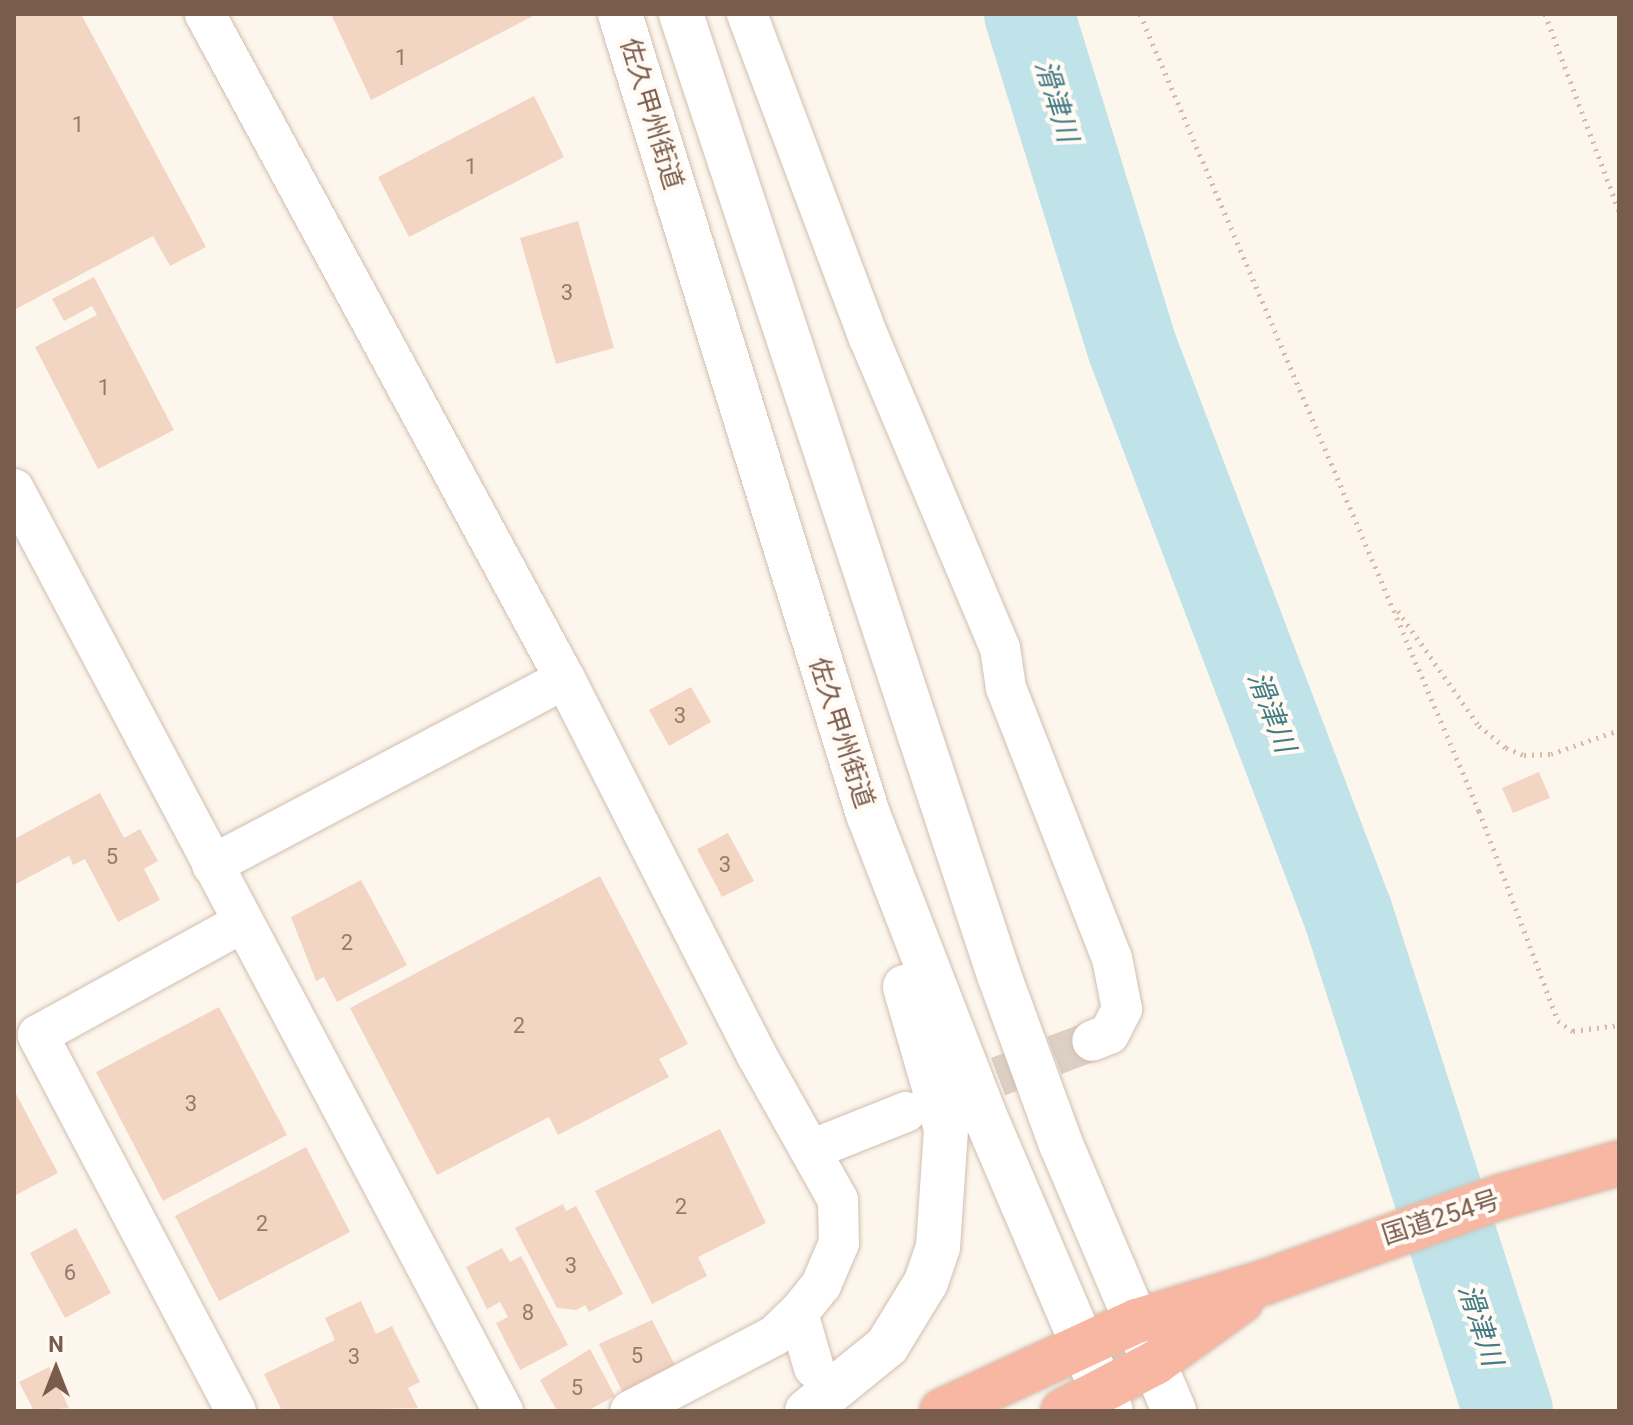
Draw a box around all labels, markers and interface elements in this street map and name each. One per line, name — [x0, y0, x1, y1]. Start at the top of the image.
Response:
street label: 佐久甲州街道 — [613, 35, 689, 193]
house number: 1 — [395, 45, 407, 71]
water label: 滑津川 — [1028, 56, 1084, 146]
house number: 1 — [72, 112, 84, 138]
house number: 1 — [465, 154, 477, 180]
house number: 3 — [561, 280, 573, 306]
house number: 1 — [98, 375, 110, 401]
street label: 佐久甲州街道 — [802, 654, 880, 812]
water label: 滑津川 — [1240, 667, 1302, 757]
house number: 3 — [674, 703, 686, 729]
house number: 5 — [106, 844, 118, 870]
house number: 3 — [719, 852, 731, 878]
house number: 2 — [341, 930, 353, 956]
house number: 2 — [513, 1013, 525, 1039]
house number: 3 — [185, 1091, 197, 1117]
street label: 国道254号 — [1378, 1184, 1504, 1252]
house number: 2 — [675, 1194, 687, 1220]
house number: 2 — [256, 1211, 268, 1237]
house number: 3 — [565, 1253, 577, 1279]
house number: 6 — [64, 1260, 76, 1286]
water label: 滑津川 — [1451, 1280, 1509, 1370]
house number: 8 — [522, 1300, 534, 1326]
north arrow — [16, 1329, 96, 1409]
text: N — [48, 1332, 64, 1357]
house number: 5 — [631, 1343, 643, 1369]
house number: 3 — [348, 1344, 360, 1370]
house number: 5 — [571, 1375, 583, 1401]

